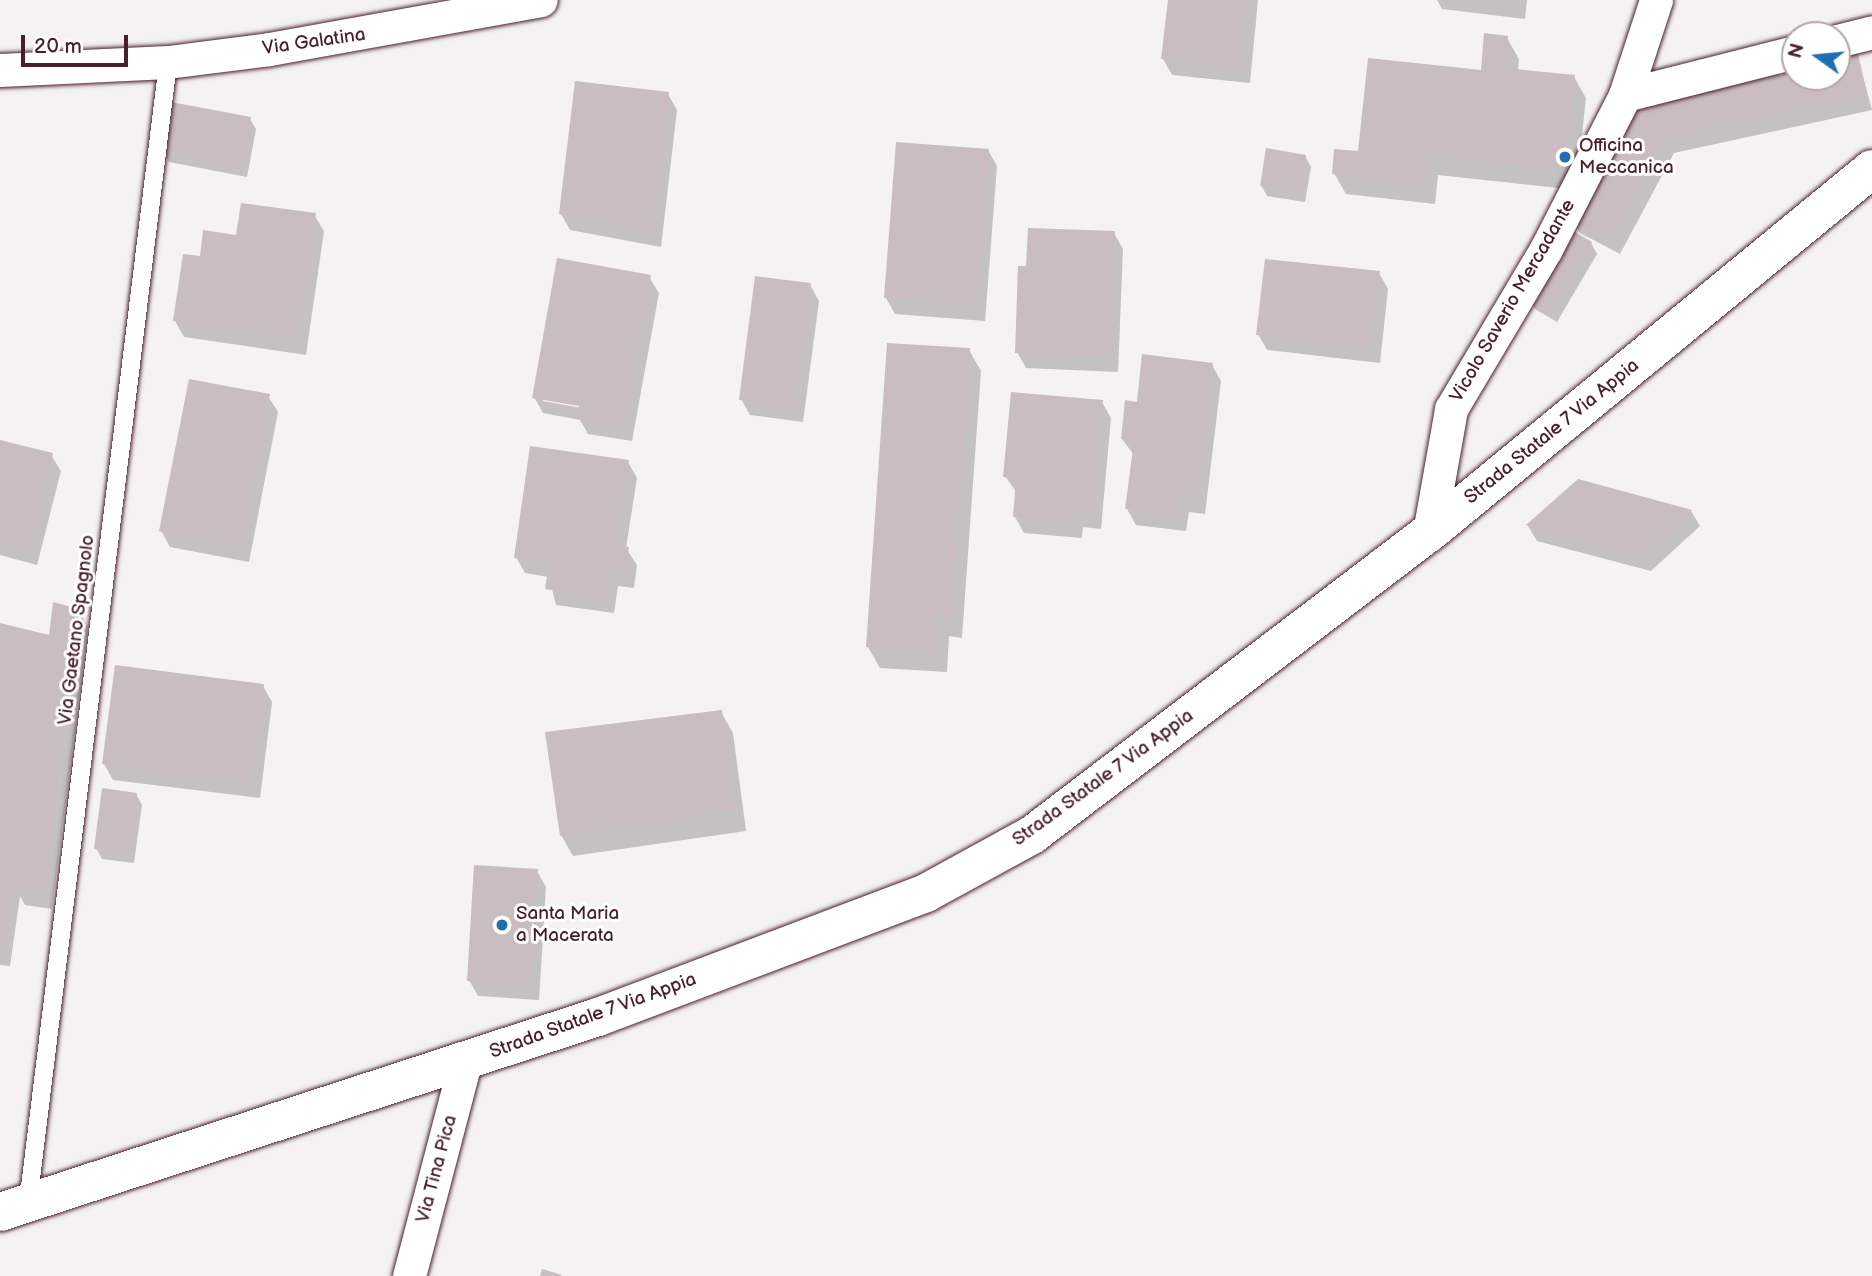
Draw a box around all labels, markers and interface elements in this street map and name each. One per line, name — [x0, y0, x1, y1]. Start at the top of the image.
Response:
scale bar — [24, 21, 131, 65]
north arrow — [1781, 21, 1851, 91]
street label: Via Galatina — [261, 23, 367, 61]
text: 20 m — [34, 34, 82, 59]
text: N — [1784, 41, 1810, 61]
place label: Officina Meccanica — [1579, 135, 1674, 179]
marker: Officina Meccanica — [1557, 149, 1573, 165]
street label: Vicolo Saverio Mercadante — [1445, 195, 1581, 407]
street label: Strada Statale 7 Via Appia — [1459, 354, 1645, 510]
street label: Via Gaetano Spagnolo — [54, 534, 100, 726]
street label: Strada Statale 7 Via Appia — [1007, 704, 1199, 852]
place label: Santa Maria a Macerata — [516, 903, 619, 947]
marker: Santa Maria a Macerata — [494, 917, 510, 933]
street label: Strada Statale 7 Via Appia — [485, 968, 701, 1064]
street label: Via Tina Pica — [412, 1112, 462, 1226]

